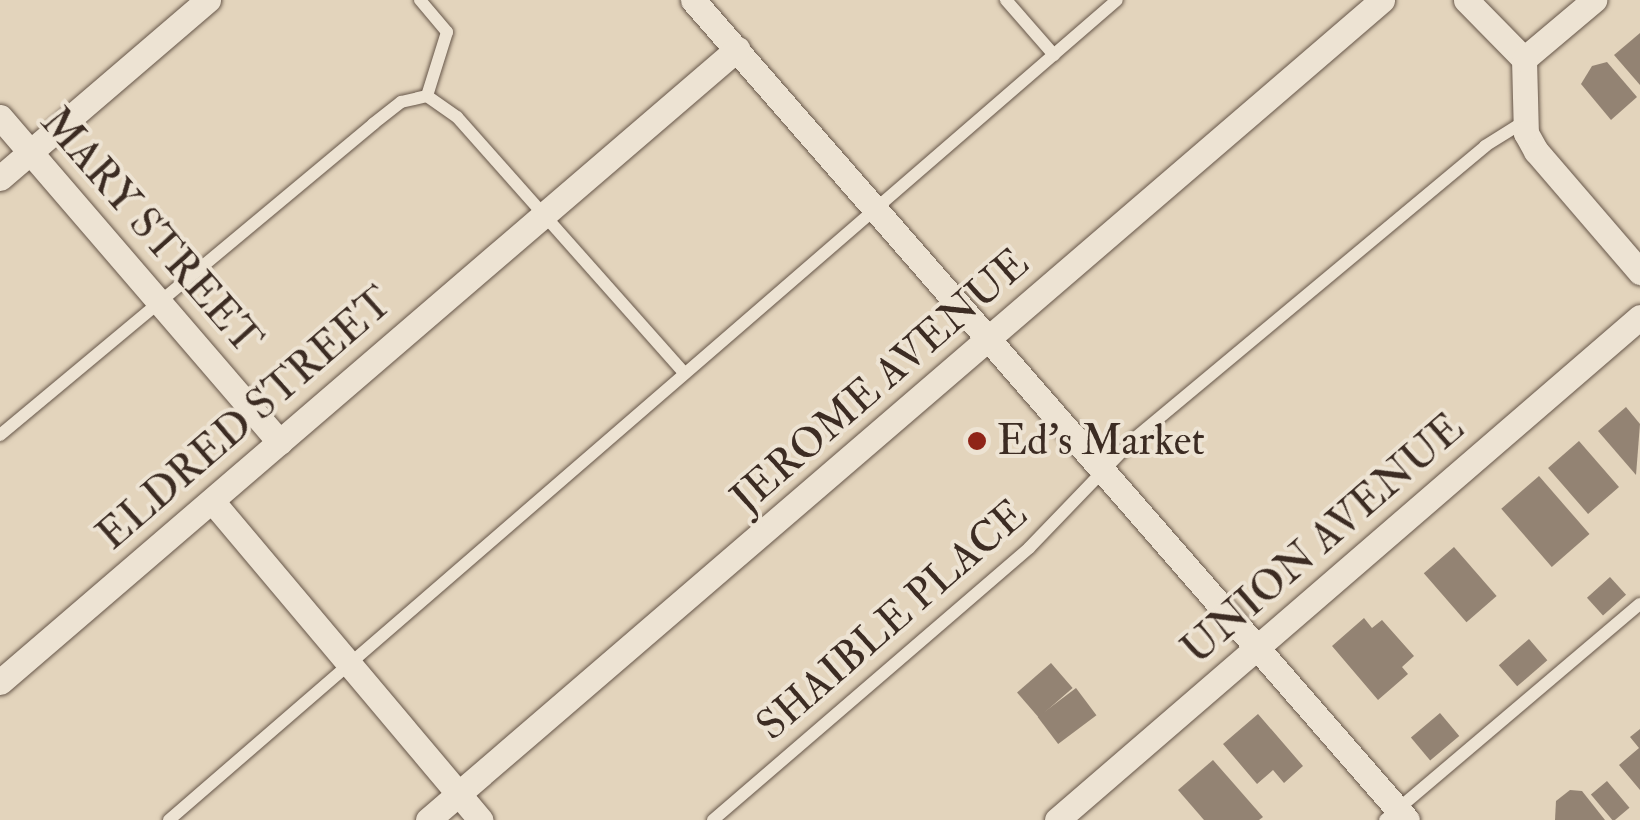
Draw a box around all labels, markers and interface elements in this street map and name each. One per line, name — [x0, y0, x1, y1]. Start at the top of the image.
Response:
street label: MARY STREET — [30, 97, 272, 365]
street label: JEROME AVENUE — [721, 238, 1039, 524]
street label: ELDRED STREET — [87, 277, 403, 561]
street label: UNION AVENUE — [1172, 403, 1474, 675]
place label: Ed's Market — [997, 416, 1205, 466]
marker: Ed's Market — [966, 430, 988, 452]
street label: SHAIBLE PLACE — [747, 489, 1037, 751]

